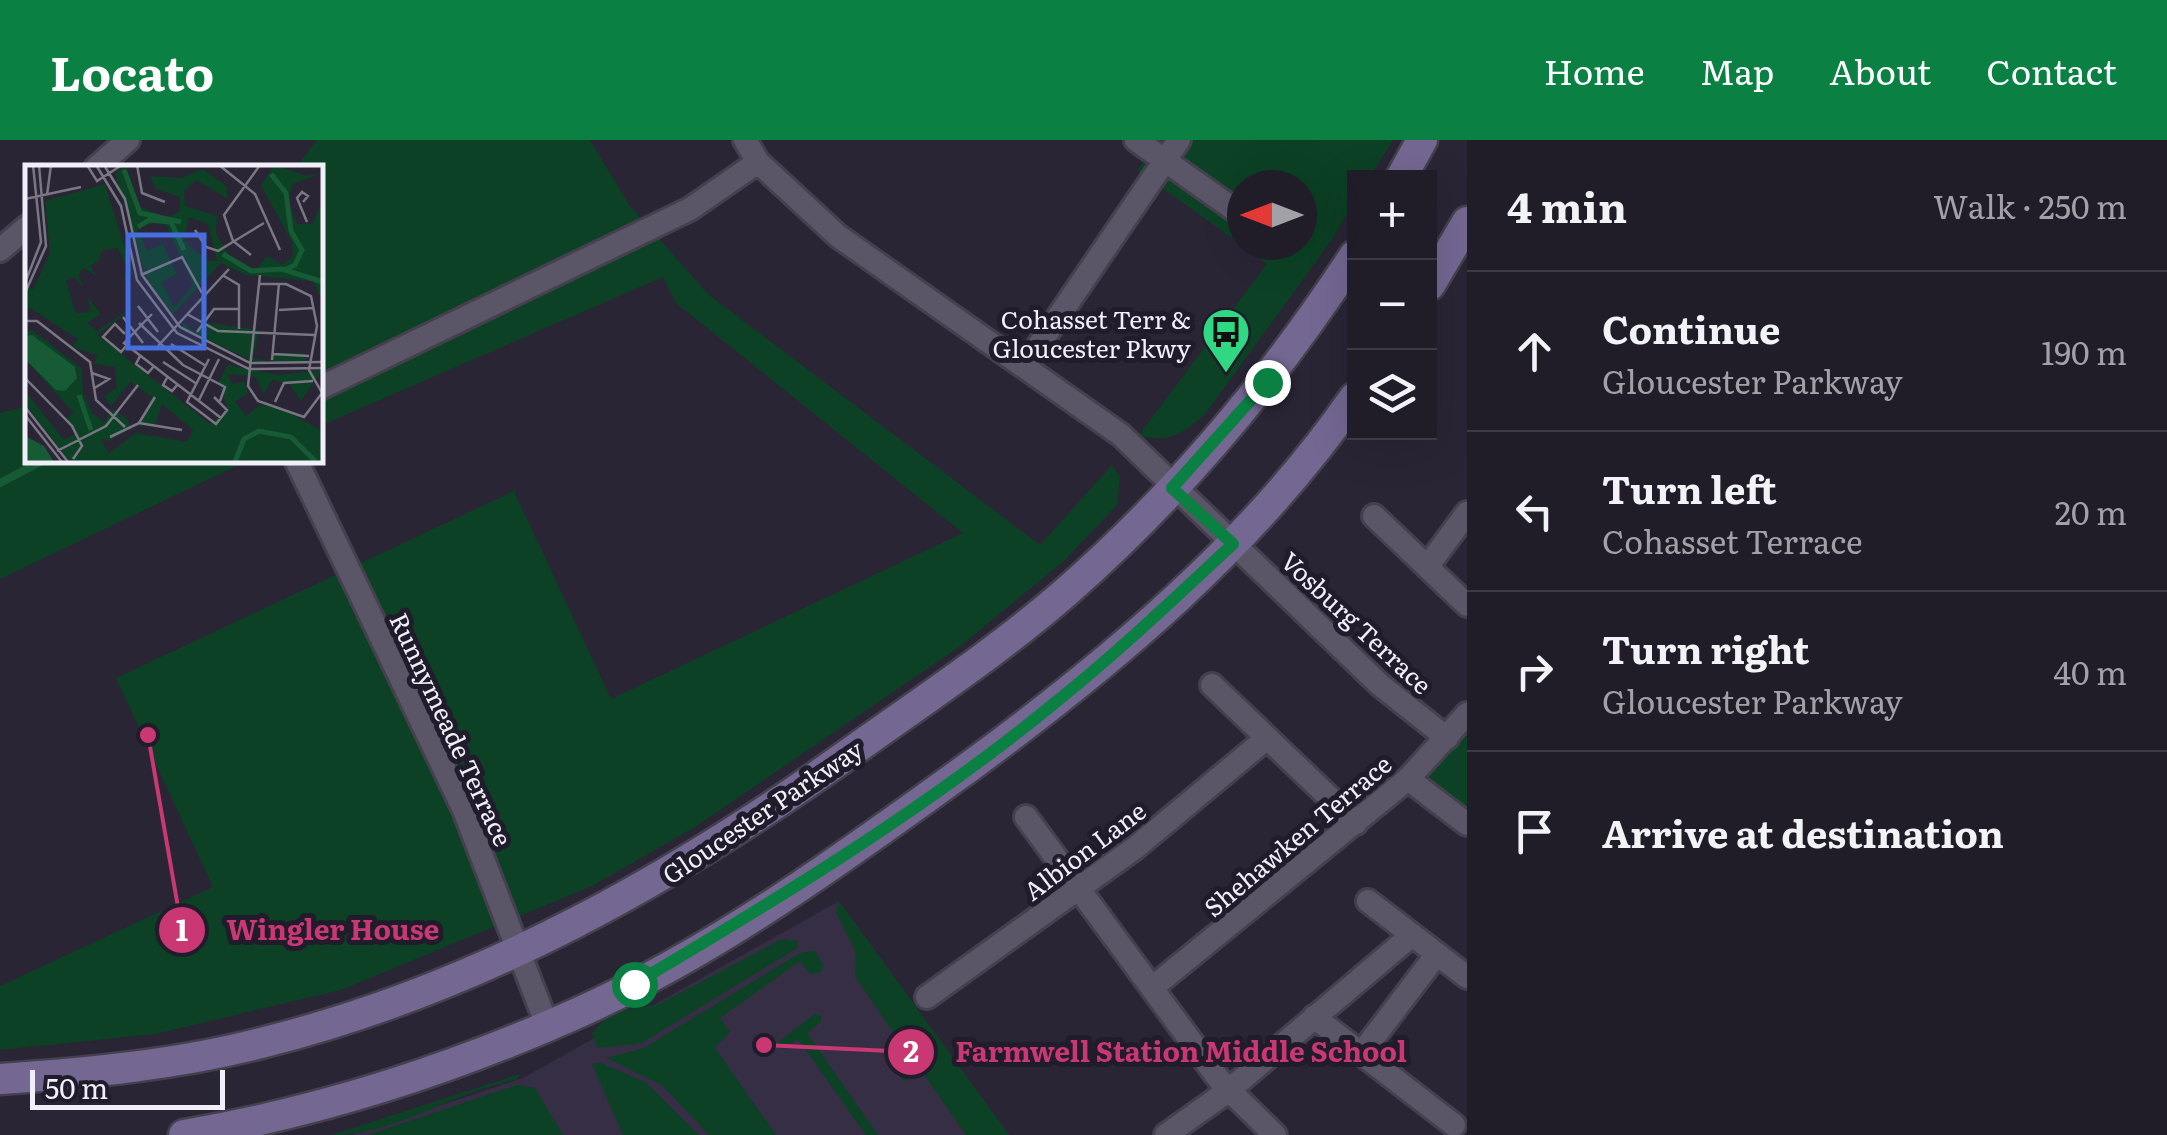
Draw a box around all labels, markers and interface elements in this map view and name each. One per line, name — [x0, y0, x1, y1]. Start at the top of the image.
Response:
text: Locato — [50, 35, 214, 106]
text: Home — [1544, 44, 1645, 96]
text: Map — [1700, 44, 1774, 96]
text: About — [1829, 44, 1931, 96]
text: Contact — [1986, 44, 2117, 96]
inset map — [25, 165, 322, 462]
north arrow — [1227, 170, 1317, 260]
map controls — [1347, 170, 1437, 440]
button: + — [1347, 170, 1437, 260]
text: 4 min — [1507, 174, 1627, 236]
text: Walk · 250 m — [1933, 181, 2127, 229]
button: − — [1347, 260, 1437, 350]
text: Continue — [1602, 299, 1780, 356]
place label: Cohasset Terr & Gloucester Pkwy — [992, 300, 1192, 366]
bus stop icon: Cohasset Terr & Gloucester Pkwy — [1200, 306, 1252, 374]
icon: ahead — [1507, 324, 1562, 379]
text: 190 m — [2041, 327, 2127, 375]
button: layers — [1347, 350, 1437, 440]
text: Gloucester Parkway — [1602, 356, 1903, 404]
route end — [1245, 360, 1291, 406]
text: Turn left — [1602, 459, 1777, 516]
icon: left — [1507, 484, 1562, 539]
text: 20 m — [2055, 487, 2127, 535]
text: Cohasset Terrace — [1602, 516, 1863, 564]
street label: Vosburg Terrace — [1273, 542, 1441, 702]
street label: Runnymeade Terrace — [382, 606, 522, 852]
text: Turn right — [1602, 619, 1809, 676]
icon: right — [1507, 644, 1562, 699]
text: 40 m — [2053, 647, 2127, 695]
text: Gloucester Parkway — [1602, 676, 1903, 724]
street label: Gloucester Parkway — [654, 730, 870, 892]
street label: Shehawken Terrace — [1195, 745, 1399, 925]
street label: Albion Lane — [1015, 792, 1153, 908]
text: Arrive at destination — [1602, 803, 2004, 860]
icon: arrive — [1507, 804, 1562, 859]
callout: Wingler House — [157, 901, 460, 959]
text: 1 — [176, 906, 188, 950]
text: Wingler House — [227, 907, 440, 949]
route start — [612, 962, 658, 1008]
callout: Farmwell Station Middle School — [886, 1023, 1427, 1081]
text: 2 — [903, 1027, 919, 1071]
text: Farmwell Station Middle School — [955, 1029, 1407, 1071]
scale bar — [30, 1065, 225, 1110]
text: 50 m — [45, 1066, 108, 1108]

